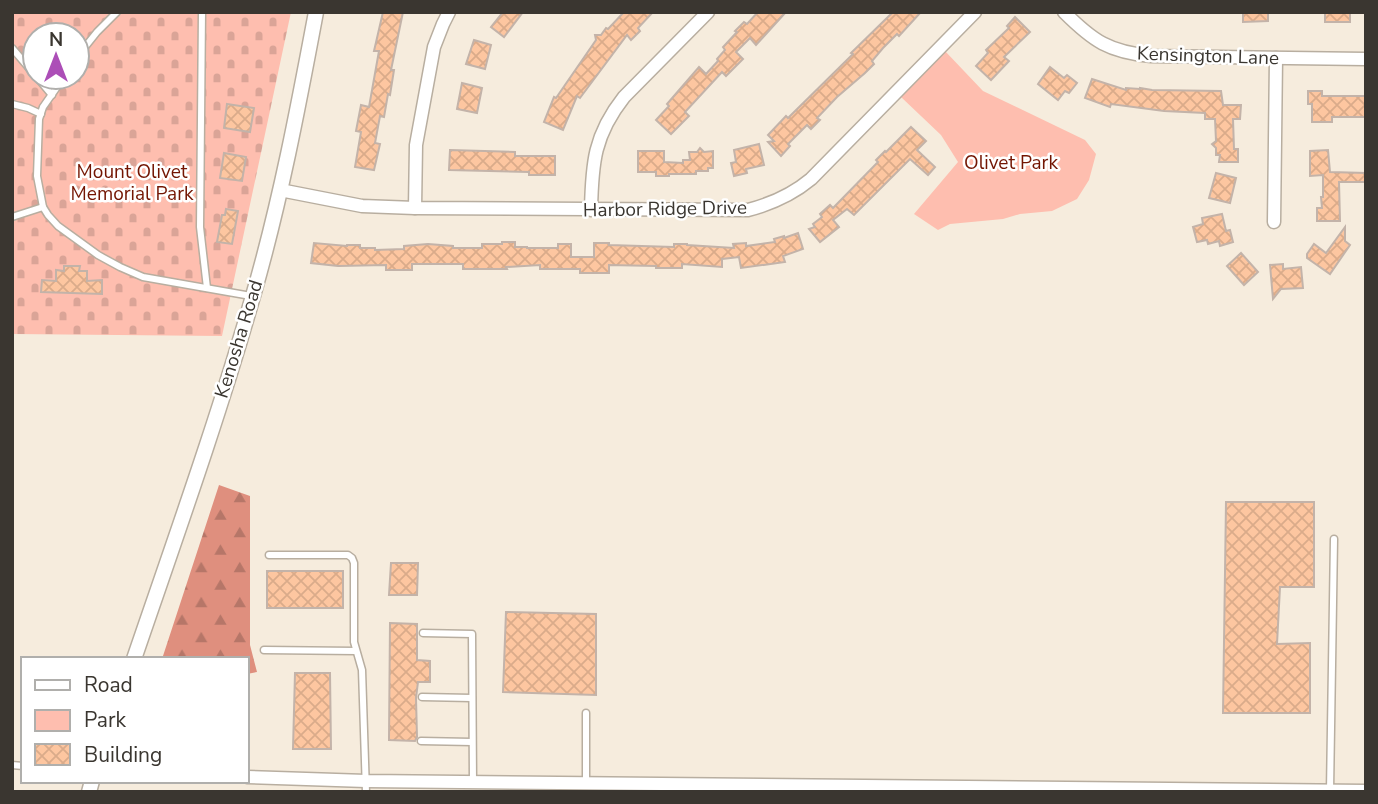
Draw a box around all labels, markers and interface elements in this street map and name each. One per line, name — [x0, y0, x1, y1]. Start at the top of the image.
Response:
north arrow — [21, 21, 91, 91]
text: N — [49, 27, 63, 53]
street label: Kensington Lane — [1137, 41, 1279, 71]
park label: Olivet Park — [964, 150, 1058, 176]
park label: Mount Olivet Memorial Park — [71, 159, 194, 207]
street label: Harbor Ridge Drive — [583, 195, 747, 223]
street label: Kenosha Road — [209, 277, 269, 401]
legend — [21, 657, 248, 783]
text: Road — [84, 671, 133, 699]
text: Park — [84, 706, 126, 734]
text: Building — [84, 741, 162, 769]

